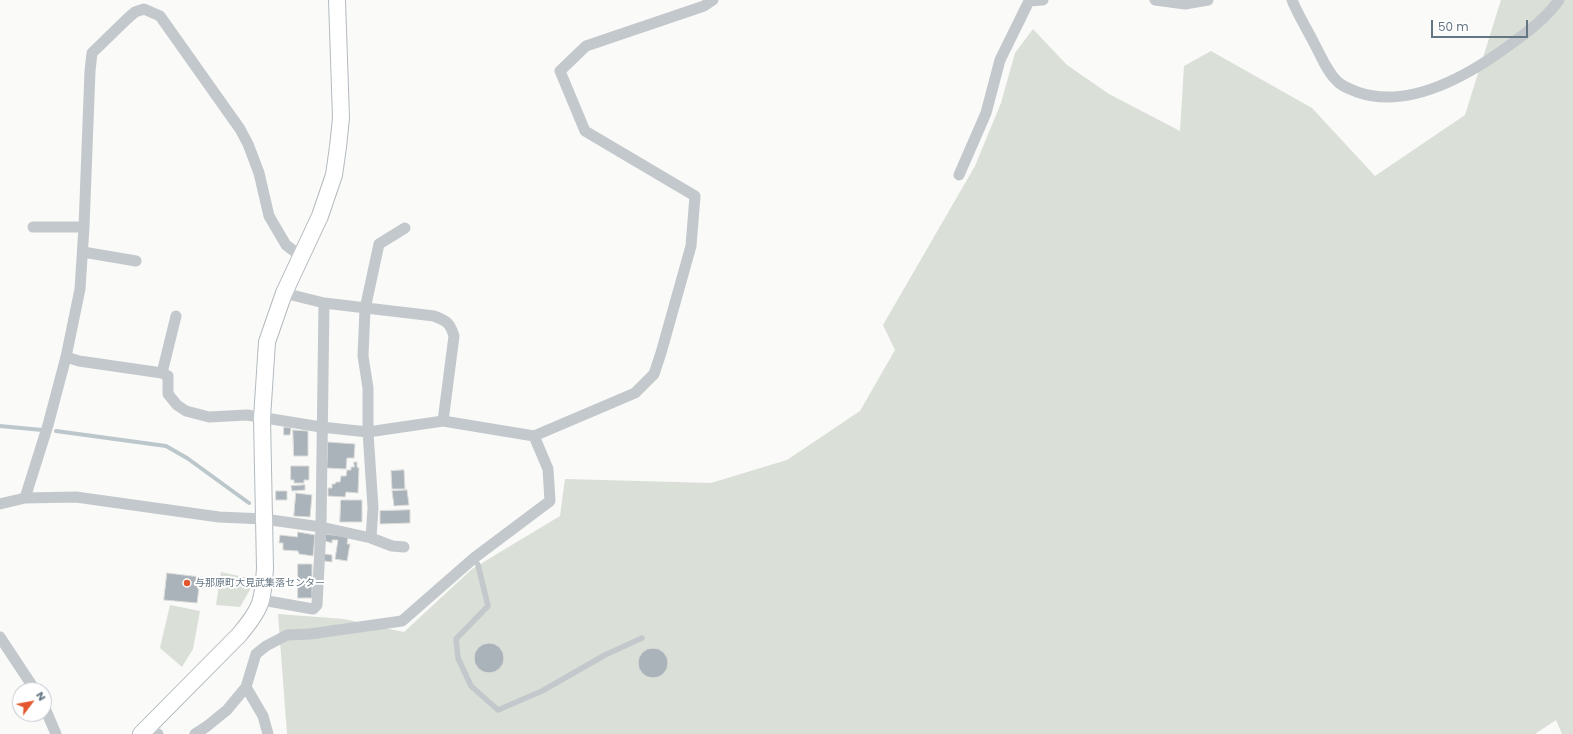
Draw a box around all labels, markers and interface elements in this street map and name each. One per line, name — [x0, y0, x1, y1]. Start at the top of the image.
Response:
scale bar — [1433, 12, 1530, 38]
text: 50 m — [1438, 18, 1469, 35]
place label: 与那原町大見武集落センター — [195, 577, 325, 589]
marker: 与那原町大見武集落センター — [182, 578, 192, 588]
north arrow — [12, 682, 52, 722]
text: N — [32, 688, 50, 704]

